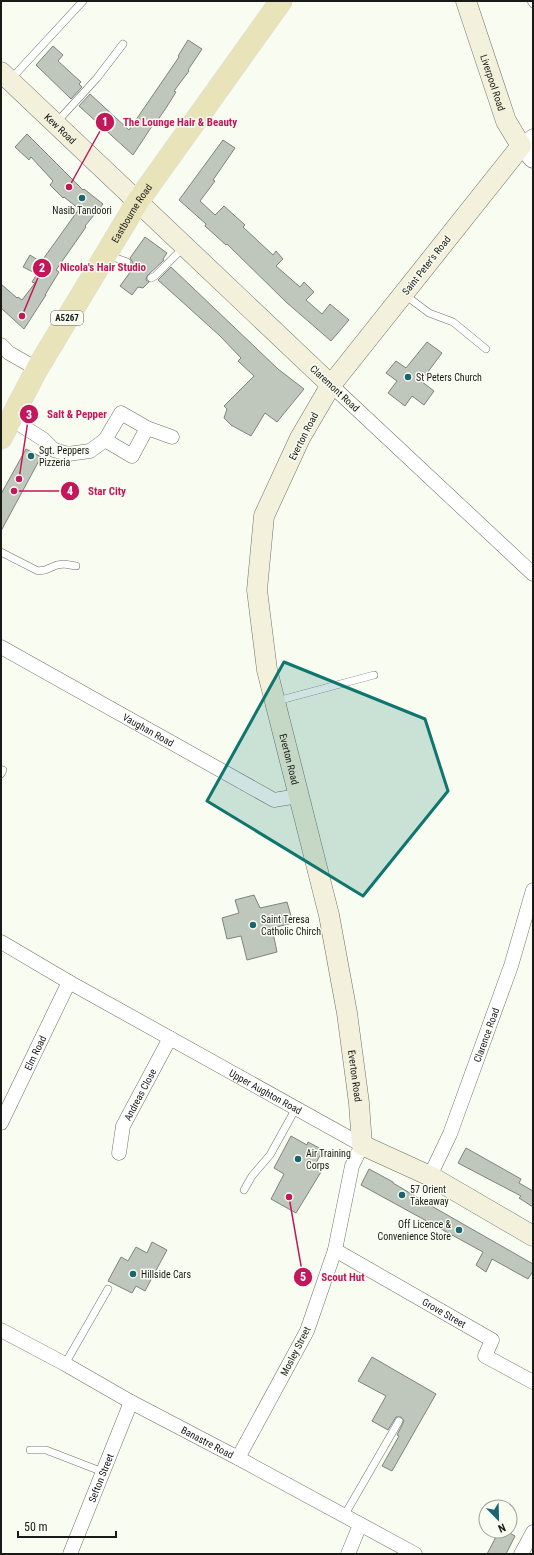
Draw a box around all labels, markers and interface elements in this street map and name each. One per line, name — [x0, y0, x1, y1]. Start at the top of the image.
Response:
street label: Liverpool Road — [478, 53, 507, 112]
street label: Kew Road — [42, 111, 78, 146]
callout: The Lounge Hair & Beauty — [95, 111, 245, 134]
text: 1 — [102, 115, 108, 129]
text: The Lounge Hair & Beauty — [123, 116, 237, 129]
street label: Eastbourne Road — [109, 182, 154, 245]
marker: Nasib Tandoori — [77, 193, 87, 203]
place label: Nasib Tandoori — [52, 205, 112, 216]
street label: Saint Peter's Road — [400, 234, 453, 297]
callout: Nicola's Hair Studio — [32, 256, 154, 279]
text: 2 — [39, 261, 45, 275]
text: Nicola's Hair Studio — [60, 261, 147, 274]
road number: A5267 — [51, 311, 83, 325]
street label: Claremont Road — [308, 363, 362, 414]
marker: St Peters Church — [403, 372, 413, 382]
place label: St Peters Church — [416, 372, 482, 383]
callout: Salt & Pepper — [19, 403, 115, 426]
text: 3 — [26, 408, 32, 422]
text: Salt & Pepper — [47, 408, 107, 421]
street label: Everton Road — [287, 410, 320, 462]
place label: Sgt. Peppers Pizzeria — [39, 445, 90, 468]
marker: Sgt. Peppers Pizzeria — [26, 451, 36, 461]
callout: Star City — [60, 480, 134, 503]
text: 4 — [67, 484, 73, 498]
text: Star City — [88, 485, 126, 498]
street label: Vaughan Road — [121, 711, 176, 749]
street label: Everton Road — [277, 732, 301, 786]
place label: Saint Teresa Catholic Chirch — [261, 914, 321, 937]
marker: Saint Teresa Catholic Chirch — [248, 920, 258, 930]
street label: Clarence Road — [472, 1006, 501, 1064]
street label: Elm Road — [22, 1034, 48, 1072]
street label: Everton Road — [346, 1049, 364, 1103]
street label: Andreas Close — [122, 1067, 159, 1123]
street label: Upper Aughton Road — [227, 1067, 304, 1116]
place label: Air Training Corps — [306, 1148, 351, 1171]
marker: Air Training Corps — [293, 1154, 303, 1164]
place label: 57 Orient Takeaway — [410, 1184, 449, 1207]
marker: 57 Orient Takeaway — [397, 1190, 407, 1200]
place label: Off Licence & Convenience Store — [378, 1219, 452, 1242]
marker: Off Licence & Convenience Store — [454, 1225, 464, 1235]
callout: Scout Hut — [293, 1265, 373, 1288]
marker: Hillside Cars — [128, 1269, 138, 1279]
place label: Hillside Cars — [141, 1269, 191, 1280]
text: 5 — [300, 1270, 306, 1284]
text: Scout Hut — [321, 1271, 365, 1284]
street label: Grove Street — [420, 1296, 468, 1330]
street label: Mosley Street — [278, 1325, 313, 1378]
street label: Banastre Road — [179, 1424, 235, 1461]
street label: Sefton Street — [86, 1452, 116, 1504]
north arrow — [478, 1499, 518, 1539]
scale bar — [18, 1513, 116, 1539]
text: 50 m — [24, 1520, 48, 1534]
text: N — [496, 1520, 507, 1535]

